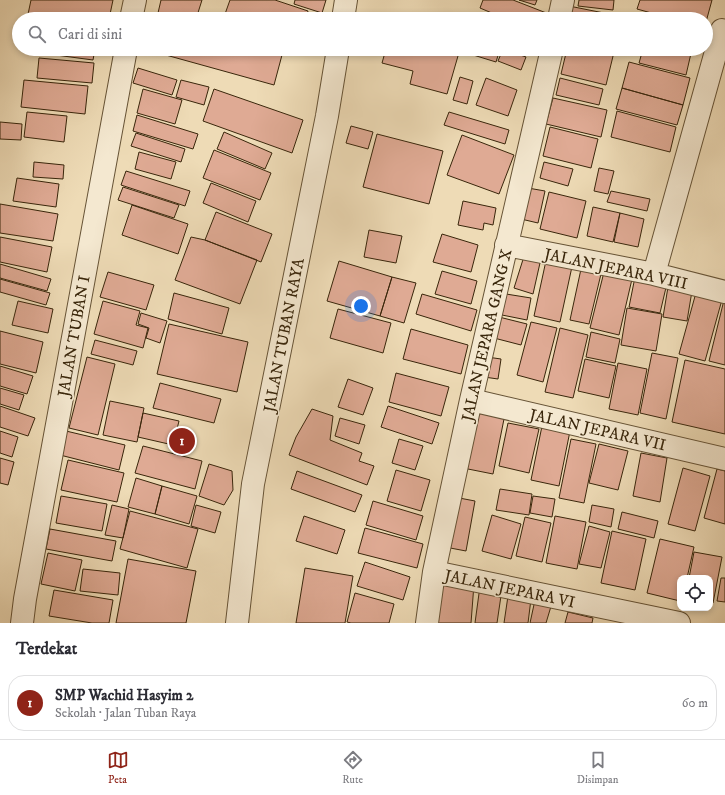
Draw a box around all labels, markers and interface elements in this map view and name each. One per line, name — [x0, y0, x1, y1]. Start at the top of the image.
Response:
search box — [12, 12, 713, 56]
icon: search — [26, 23, 48, 45]
text: Cari di sini — [58, 25, 122, 44]
street label: JALAN JEPARA VIII — [540, 244, 690, 294]
street label: JALAN JEPARA GANG X — [457, 247, 517, 425]
street label: JALAN TUBAN RAYA — [259, 256, 309, 416]
street label: JALAN TUBAN I — [53, 274, 95, 400]
your location — [351, 296, 371, 316]
street label: JALAN JEPARA VII — [526, 404, 668, 455]
pin: 1 — [169, 426, 195, 456]
street label: JALAN JEPARA VI — [441, 565, 577, 613]
map controls — [677, 575, 713, 611]
button: locate — [677, 575, 713, 611]
text: Terdekat — [16, 638, 77, 660]
text: SMP Wachid Hasyim 2 — [55, 686, 193, 705]
text: 1 — [28, 695, 32, 711]
text: 60 m — [682, 695, 708, 711]
text: Sekolah · Jalan Tuban Raya — [55, 705, 196, 721]
tab: Peta — [107, 749, 129, 787]
tab: Rute — [342, 749, 364, 787]
tab: Disimpan — [577, 749, 618, 787]

